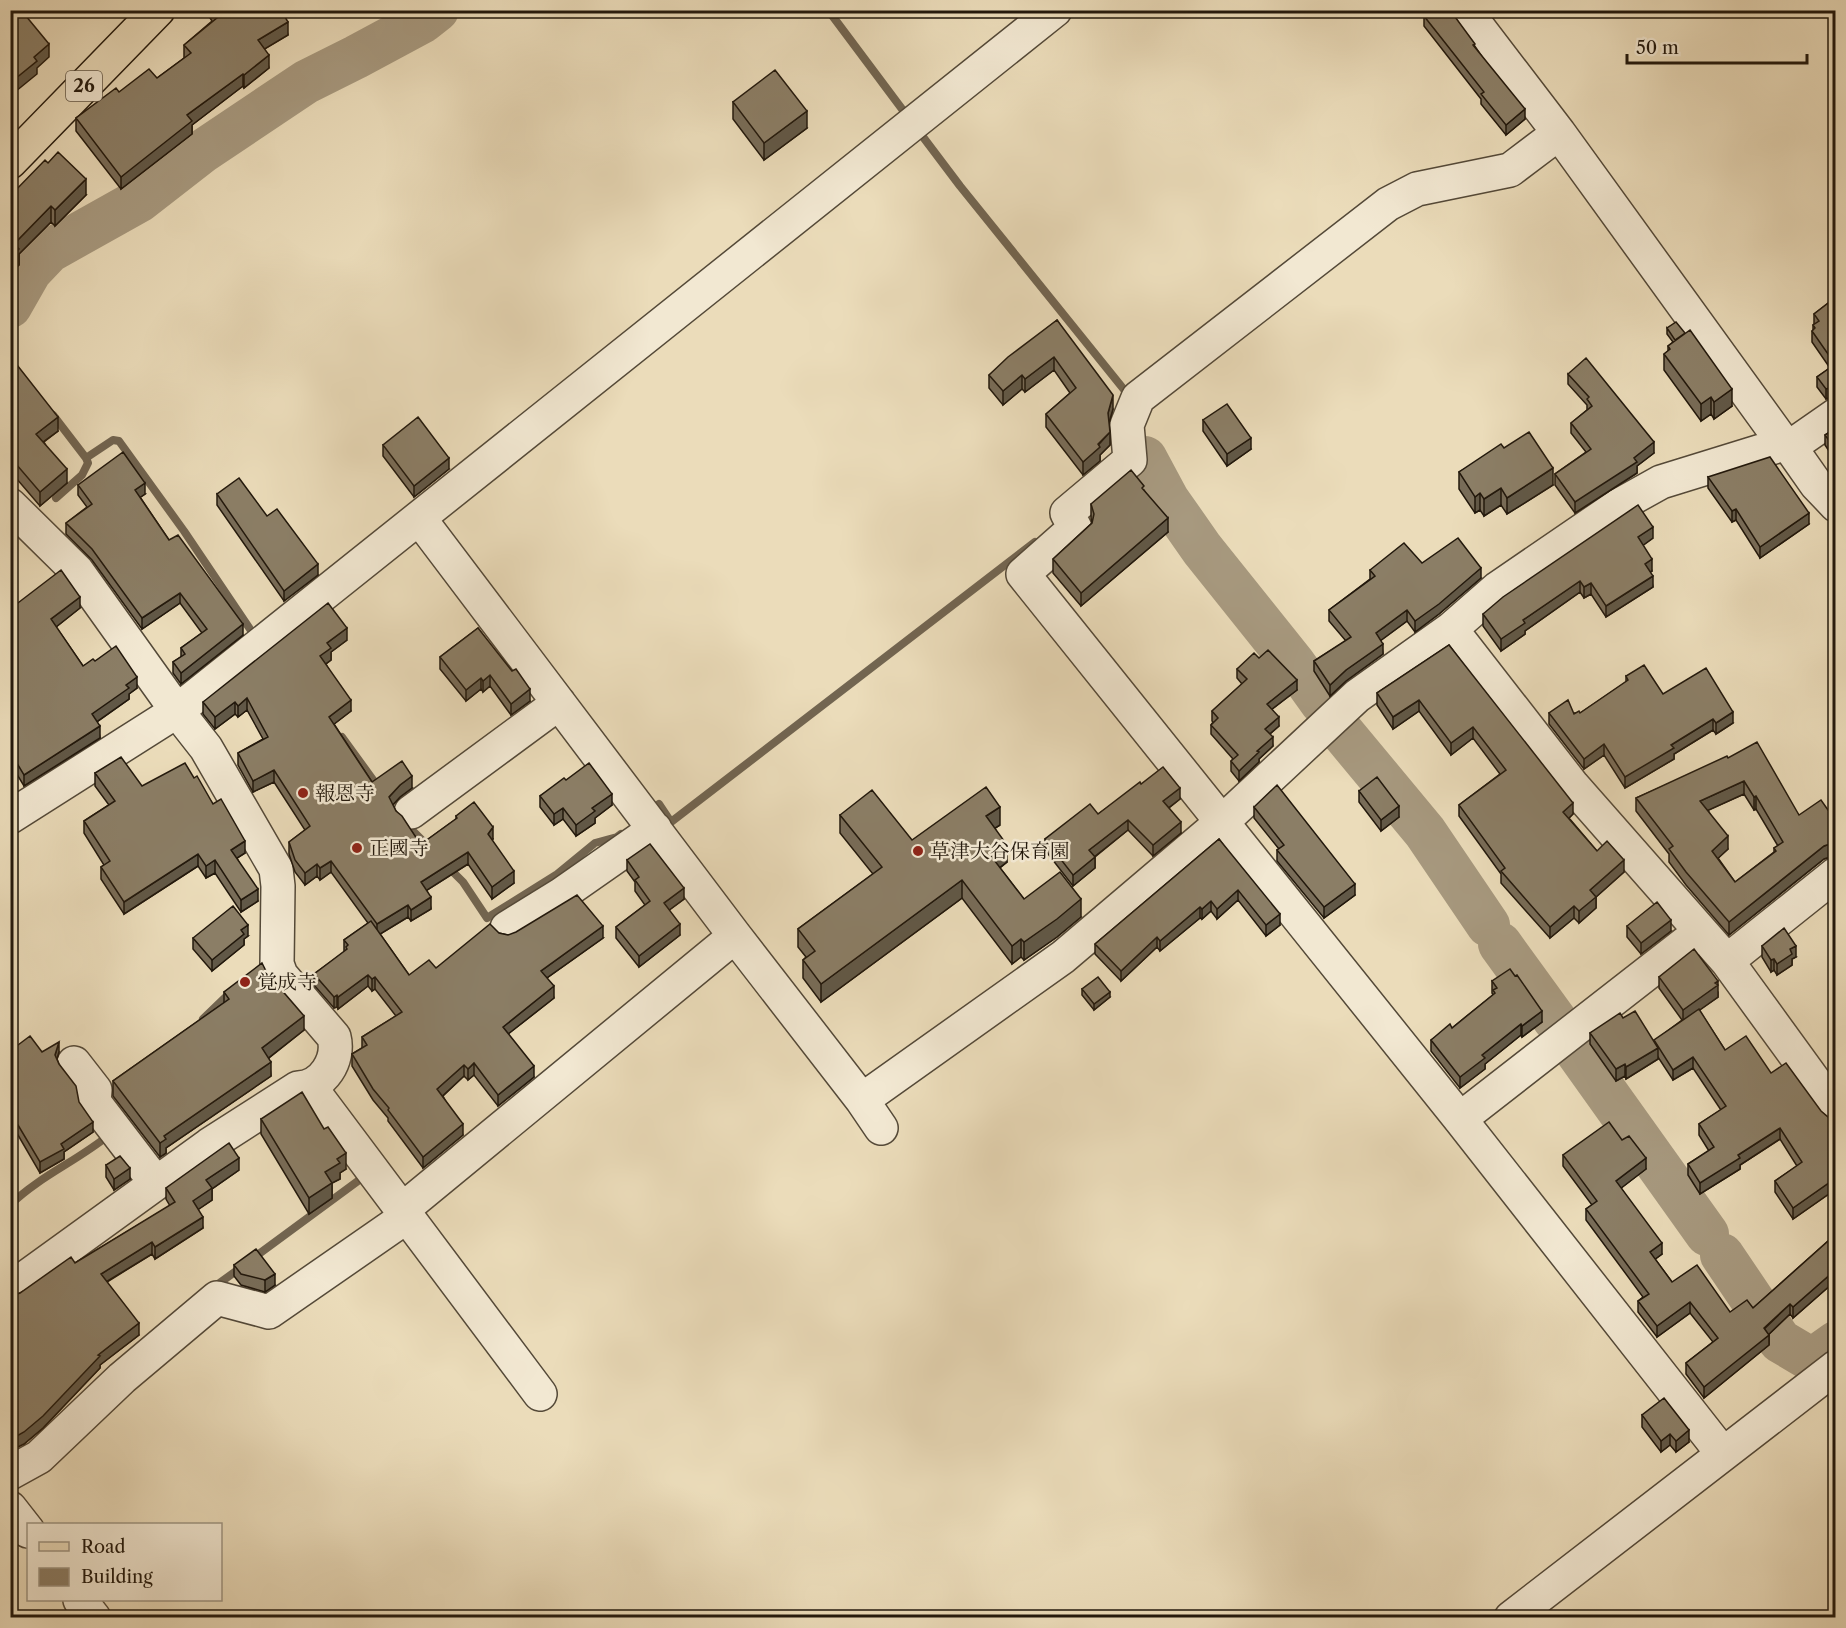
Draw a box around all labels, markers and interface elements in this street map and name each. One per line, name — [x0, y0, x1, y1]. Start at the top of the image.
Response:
scale bar — [1627, 27, 1807, 65]
text: 50 m — [1636, 37, 1679, 59]
road number: 26 — [66, 71, 102, 101]
place label: 報恩寺 — [315, 781, 375, 805]
marker: 報恩寺 — [296, 786, 310, 800]
place label: 正國寺 — [369, 836, 429, 860]
place label: 草津大谷保育園 — [930, 839, 1070, 863]
marker: 正國寺 — [350, 841, 364, 855]
marker: 草津大谷保育園 — [911, 844, 925, 858]
place label: 覚成寺 — [257, 970, 317, 994]
marker: 覚成寺 — [238, 975, 252, 989]
legend — [27, 1523, 222, 1601]
text: Road — [81, 1536, 126, 1558]
text: Building — [81, 1566, 153, 1588]

